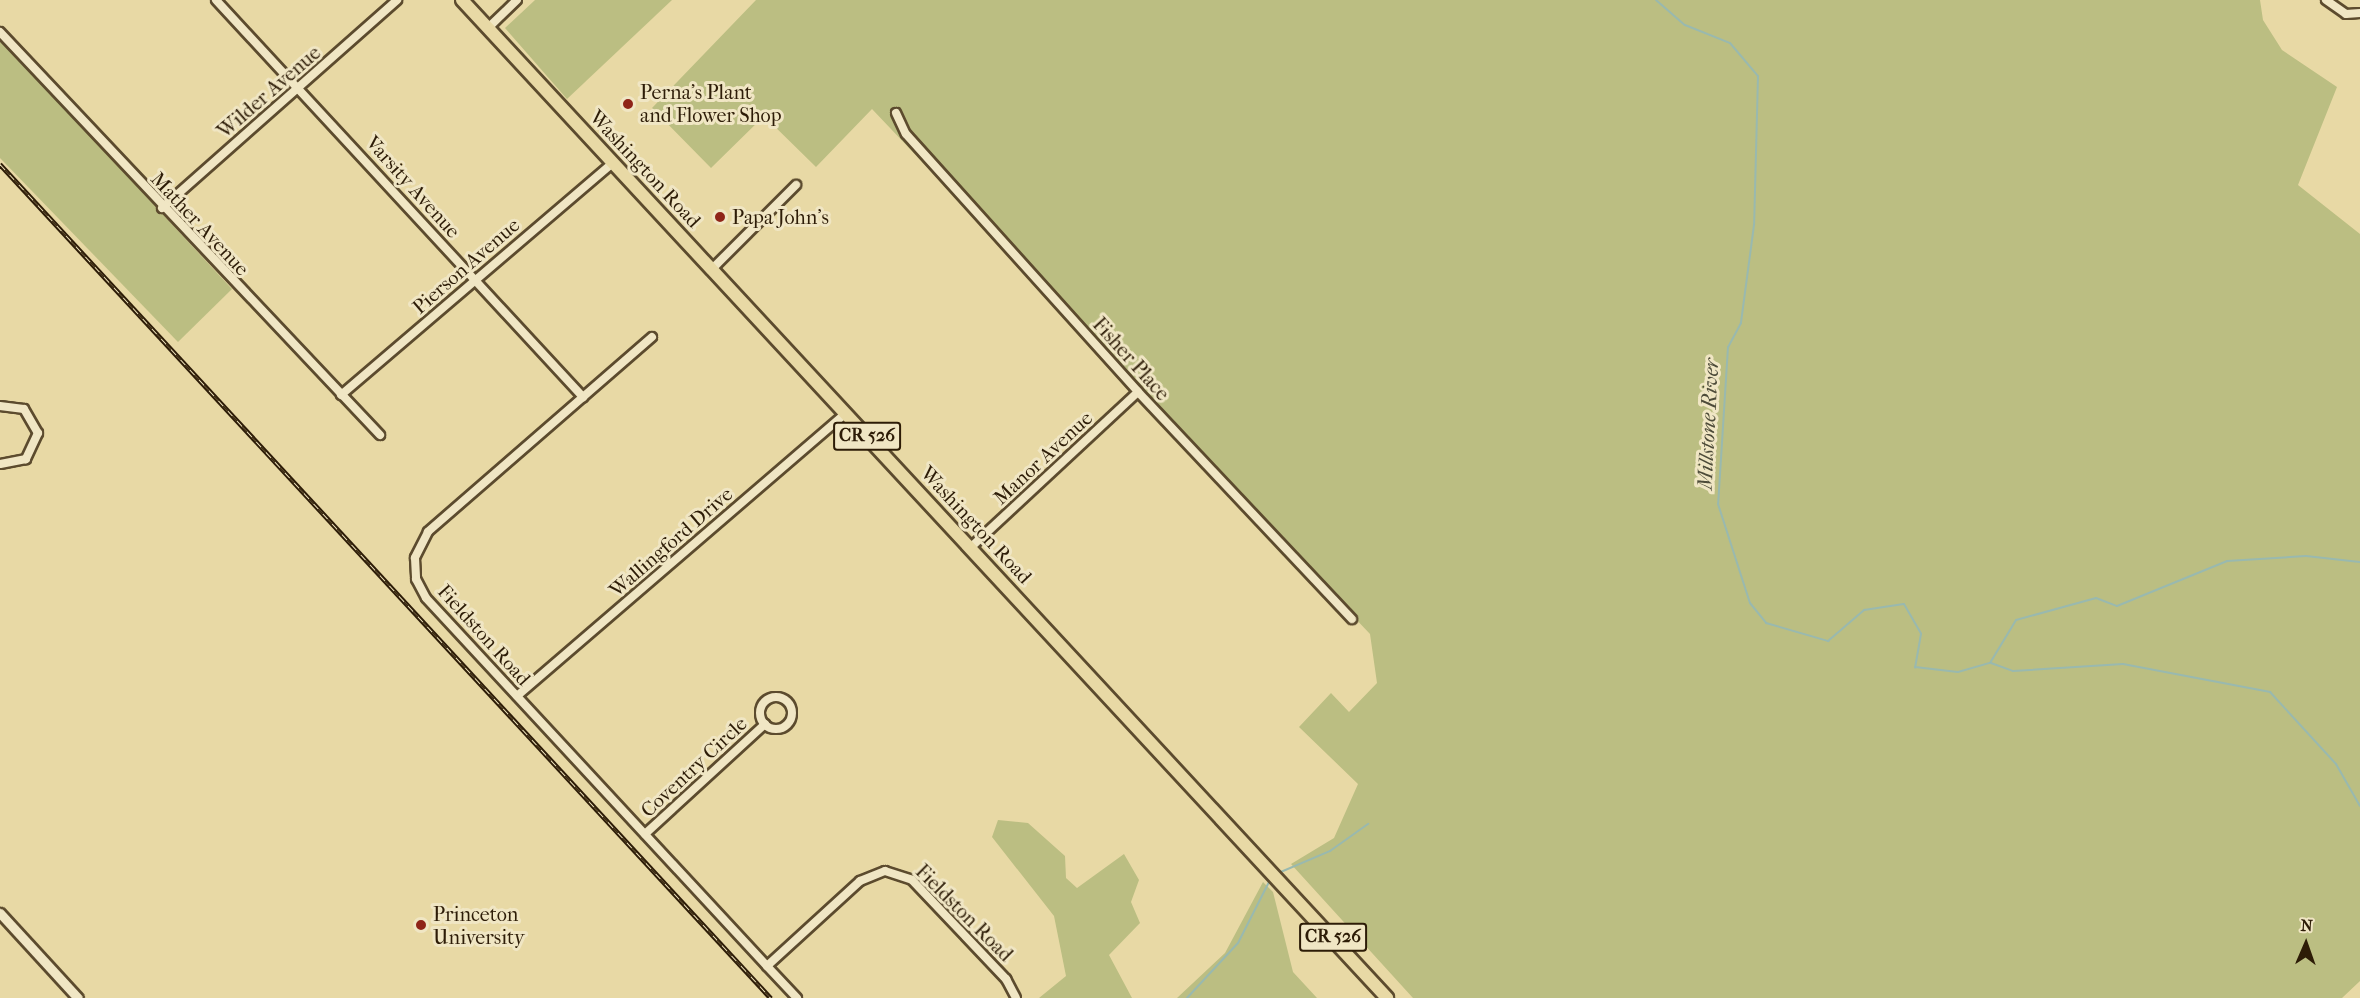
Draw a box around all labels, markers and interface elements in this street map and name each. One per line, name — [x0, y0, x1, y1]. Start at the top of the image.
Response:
street label: Wilder Avenue — [212, 41, 326, 143]
place label: Perna's Plant and Flower Shop — [640, 80, 782, 127]
marker: Perna's Plant and Flower Shop — [621, 97, 635, 111]
street label: Washington Road — [584, 105, 706, 233]
street label: Varsity Avenue — [361, 131, 465, 243]
street label: Mather Avenue — [146, 167, 254, 281]
place label: Papa John's — [732, 205, 829, 229]
marker: Papa John's — [713, 210, 727, 224]
street label: Pierson Avenue — [408, 213, 524, 319]
street label: Fisher Place — [1088, 313, 1174, 405]
water label: Millstone River — [1692, 358, 1724, 490]
street label: Manor Avenue — [989, 406, 1097, 510]
road number: CR 526 — [832, 421, 902, 451]
street label: Washington Road — [915, 461, 1037, 589]
street label: Wallingford Drive — [604, 482, 738, 602]
street label: Fieldston Road — [432, 580, 536, 690]
street label: Coventry Circle — [636, 712, 752, 822]
street label: Fieldston Road — [910, 859, 1018, 967]
place label: Princeton University — [433, 902, 525, 949]
north arrow — [2276, 914, 2336, 974]
text: N — [2300, 916, 2313, 935]
marker: Princeton University — [414, 918, 428, 932]
road number: CR 526 — [1298, 922, 1368, 952]

